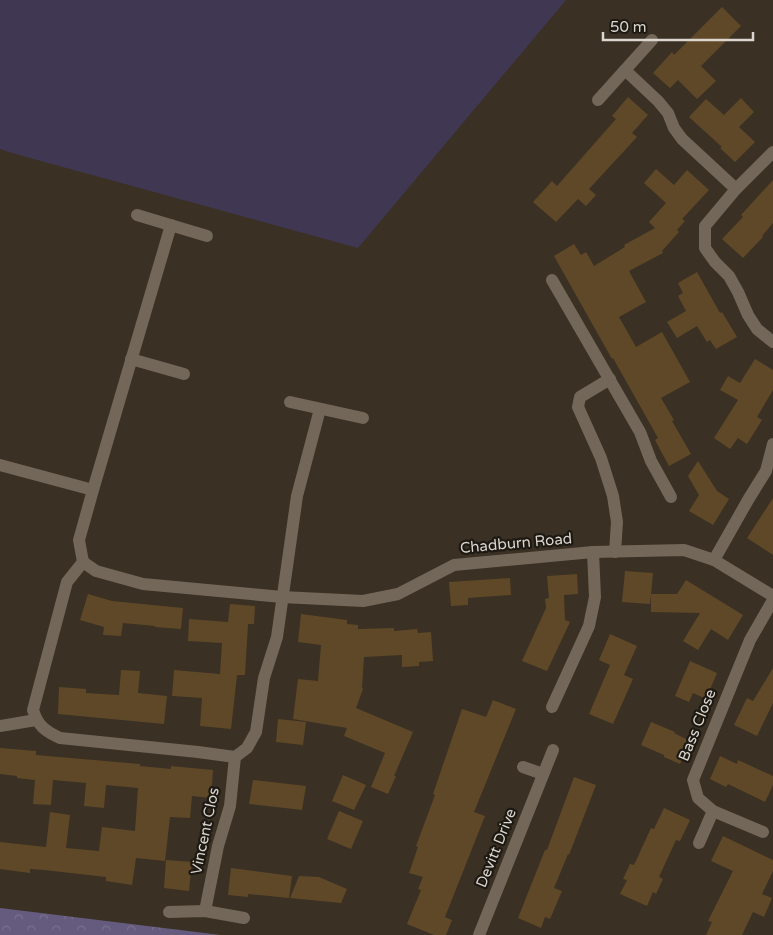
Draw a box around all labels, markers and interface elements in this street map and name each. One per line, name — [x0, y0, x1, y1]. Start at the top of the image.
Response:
scale bar — [603, 10, 753, 42]
text: 50 m — [610, 18, 647, 36]
street label: Chadburn Road — [459, 529, 573, 557]
street label: Bass Close — [674, 686, 720, 764]
street label: Vincent Clos — [187, 786, 223, 876]
street label: Devitt Drive — [472, 806, 520, 890]

